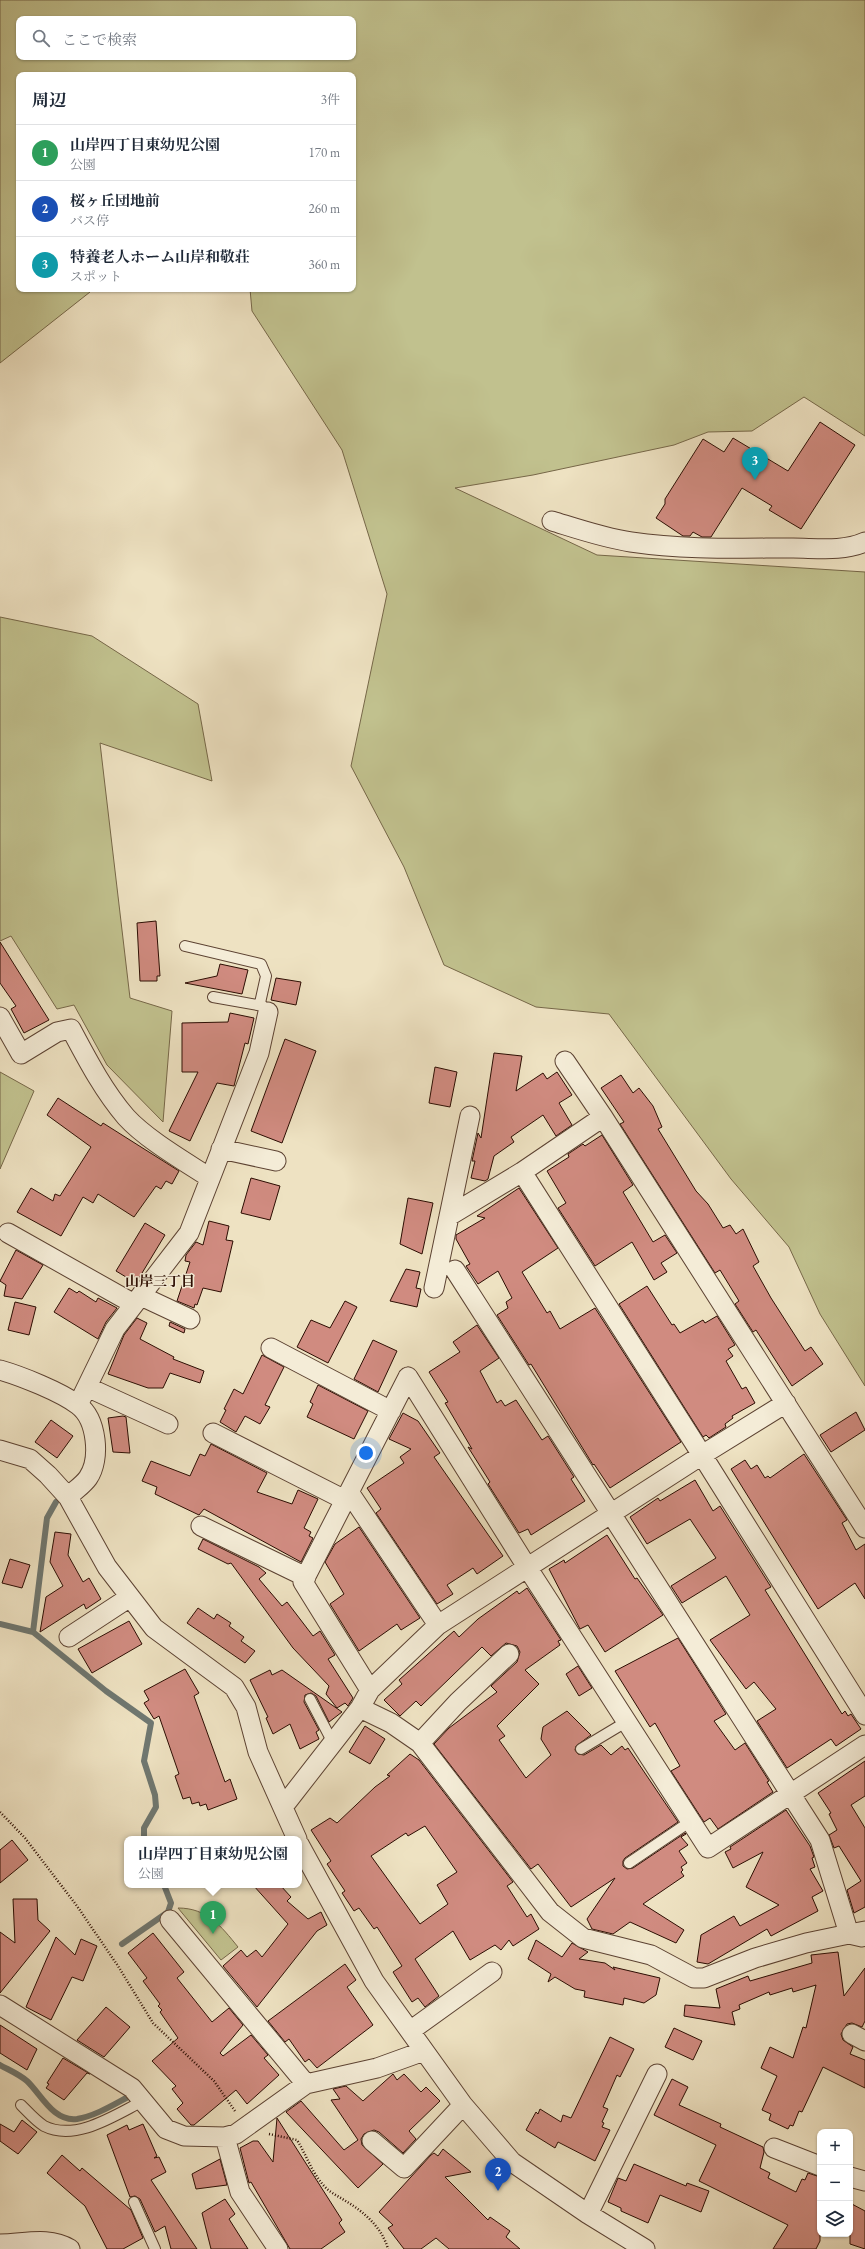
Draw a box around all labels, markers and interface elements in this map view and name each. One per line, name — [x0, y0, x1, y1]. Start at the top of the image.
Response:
search box — [16, 16, 356, 60]
icon: search — [30, 27, 52, 49]
text: ここで検索 — [62, 30, 137, 49]
text: 周辺 — [32, 89, 66, 111]
text: 3件 — [321, 91, 340, 108]
text: 山岸四丁目東幼児公園 — [70, 135, 220, 154]
text: 1 — [42, 144, 48, 161]
text: 170 m — [309, 144, 340, 161]
text: 公園 — [70, 156, 96, 173]
text: 桜ヶ丘団地前 — [70, 191, 160, 210]
text: 2 — [42, 200, 48, 217]
text: 260 m — [309, 200, 340, 217]
text: バス停 — [70, 212, 109, 229]
text: 特養老人ホーム山岸和敬荘 — [70, 247, 250, 266]
text: 3 — [42, 256, 48, 273]
text: 360 m — [309, 256, 340, 273]
text: スポット — [70, 268, 122, 285]
pin: 3 — [742, 447, 768, 480]
district label: 山岸三丁目 — [125, 1272, 195, 1290]
your location — [356, 1443, 376, 1463]
popup — [124, 1836, 302, 1888]
text: 山岸四丁目東幼児公園 — [138, 1844, 288, 1863]
text: 公園 — [138, 1865, 164, 1882]
pin: 1 — [200, 1901, 226, 1934]
map controls — [817, 2129, 853, 2237]
button: + — [817, 2129, 853, 2165]
pin: 2 — [485, 2158, 511, 2191]
button: − — [817, 2165, 853, 2201]
button: layers — [817, 2201, 853, 2237]

